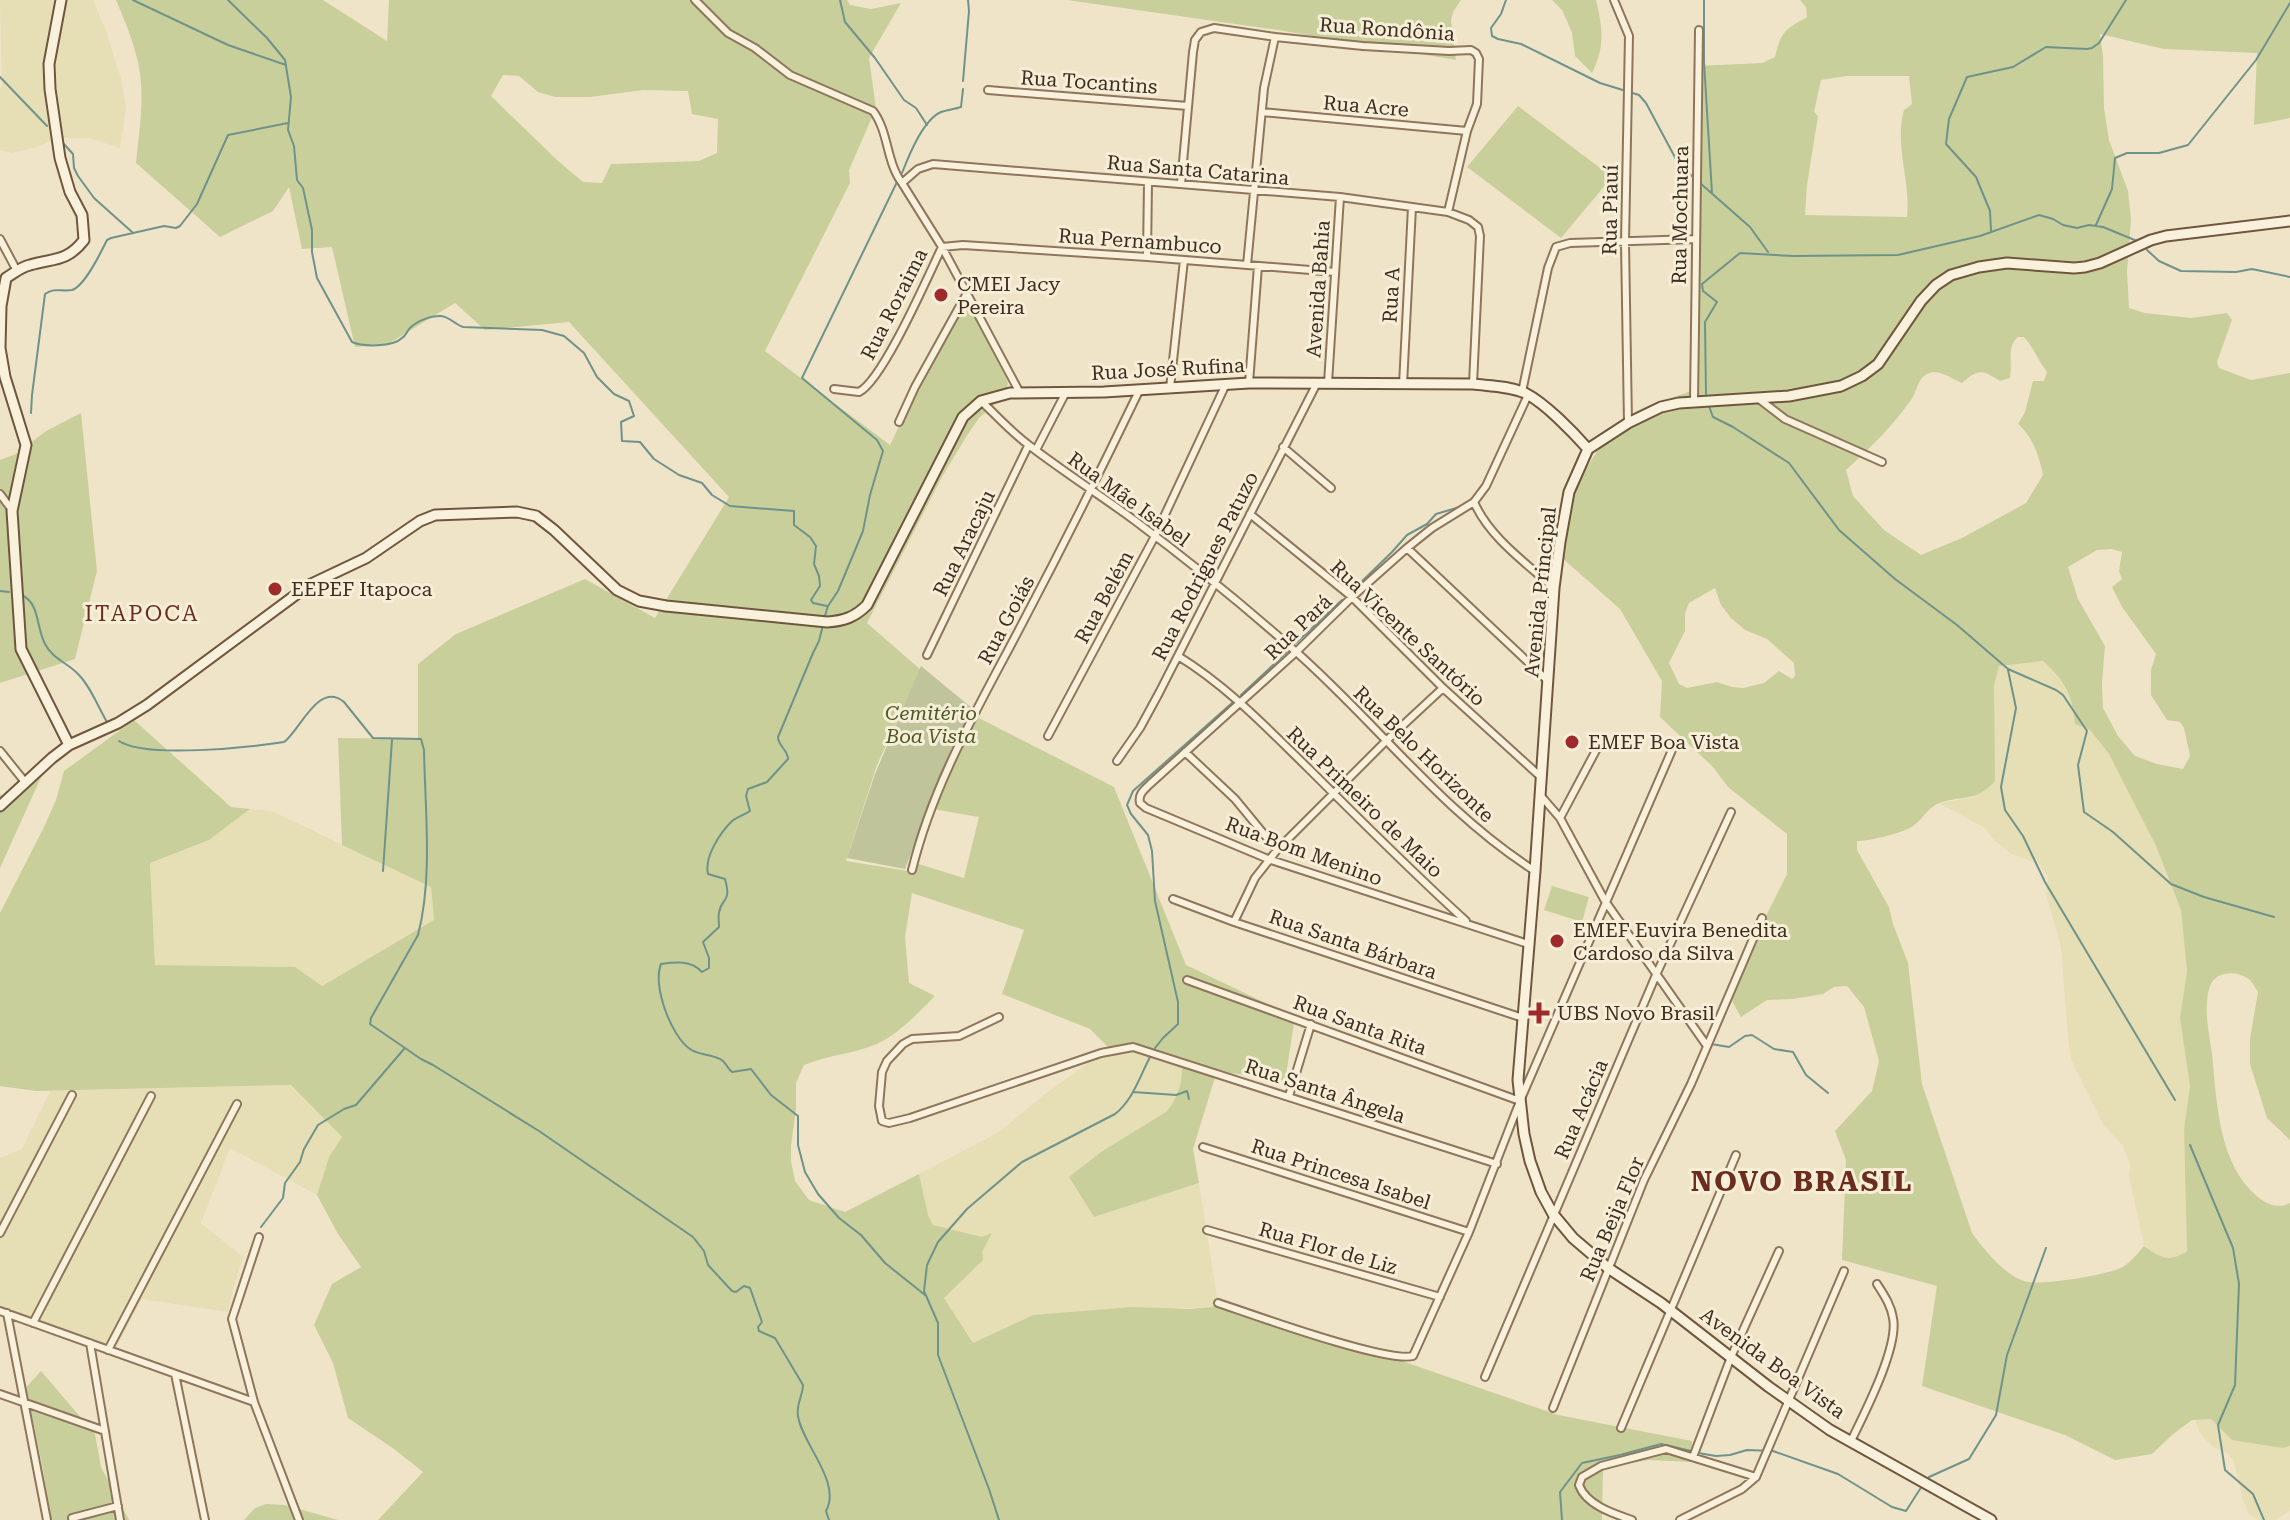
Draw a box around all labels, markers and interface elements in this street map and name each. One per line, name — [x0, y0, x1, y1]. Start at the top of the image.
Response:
street label: Rua Rondônia — [1318, 12, 1456, 46]
street label: Rua Tocantins — [1020, 65, 1158, 99]
street label: Rua Acre — [1322, 90, 1410, 122]
street label: Rua Mochuara — [1667, 145, 1693, 285]
street label: Rua Santa Catarina — [1106, 150, 1290, 190]
street label: Rua Piauí — [1597, 164, 1623, 256]
street label: Avenida Bahia — [1301, 219, 1335, 359]
street label: Rua Pernambuco — [1057, 223, 1223, 259]
street label: Rua Roraima — [856, 244, 932, 364]
street label: Rua A — [1378, 266, 1404, 324]
place label: CMEI Jacy Pereira — [957, 272, 1061, 319]
marker: CMEI Jacy Pereira — [932, 286, 950, 304]
street label: Rua José Rufina — [1091, 353, 1246, 385]
street label: Rua Mãe Isabel — [1063, 447, 1195, 551]
street label: Rua Rodrigues Patuzo — [1147, 467, 1263, 665]
street label: Rua Aracaju — [928, 486, 1000, 600]
street label: Avenida Principal — [1519, 506, 1561, 678]
street label: Rua Belém — [1070, 547, 1138, 647]
street label: Rua Vicente Santório — [1325, 555, 1491, 711]
street label: Rua Goiás — [973, 572, 1039, 668]
place label: EEPEF Itapoca — [291, 577, 432, 601]
marker: EEPEF Itapoca — [266, 580, 284, 598]
street label: Rua Pará — [1259, 589, 1337, 665]
district label: ITAPOCA — [85, 601, 199, 626]
street label: Rua Belo Horizonte — [1349, 681, 1499, 827]
park label: Cemitério Boa Vista — [885, 701, 977, 748]
street label: Rua Primeiro de Maio — [1282, 721, 1448, 883]
place label: EMEF Boa Vista — [1588, 730, 1740, 754]
marker: EMEF Boa Vista — [1563, 733, 1581, 751]
street label: Rua Bom Menino — [1222, 811, 1386, 891]
street label: Rua Santa Bárbara — [1266, 904, 1440, 984]
place label: EMEF Euvira Benedita Cardoso da Silva — [1573, 918, 1788, 965]
marker: EMEF Euvira Benedita Cardoso da Silva — [1548, 932, 1566, 950]
street label: Rua Santa Rita — [1290, 990, 1430, 1060]
place label: UBS Novo Brasil — [1557, 1001, 1715, 1025]
marker: UBS Novo Brasil — [1528, 1002, 1550, 1024]
street label: Rua Santa Ângela — [1242, 1054, 1408, 1128]
street label: Rua Acácia — [1549, 1055, 1613, 1163]
street label: Rua Princesa Isabel — [1248, 1134, 1434, 1214]
street label: Rua Beija Flor — [1575, 1153, 1649, 1285]
district label: NOVO BRASIL — [1691, 1165, 1913, 1198]
street label: Rua Flor de Liz — [1256, 1217, 1400, 1279]
street label: Avenida Boa Vista — [1696, 1302, 1850, 1424]

